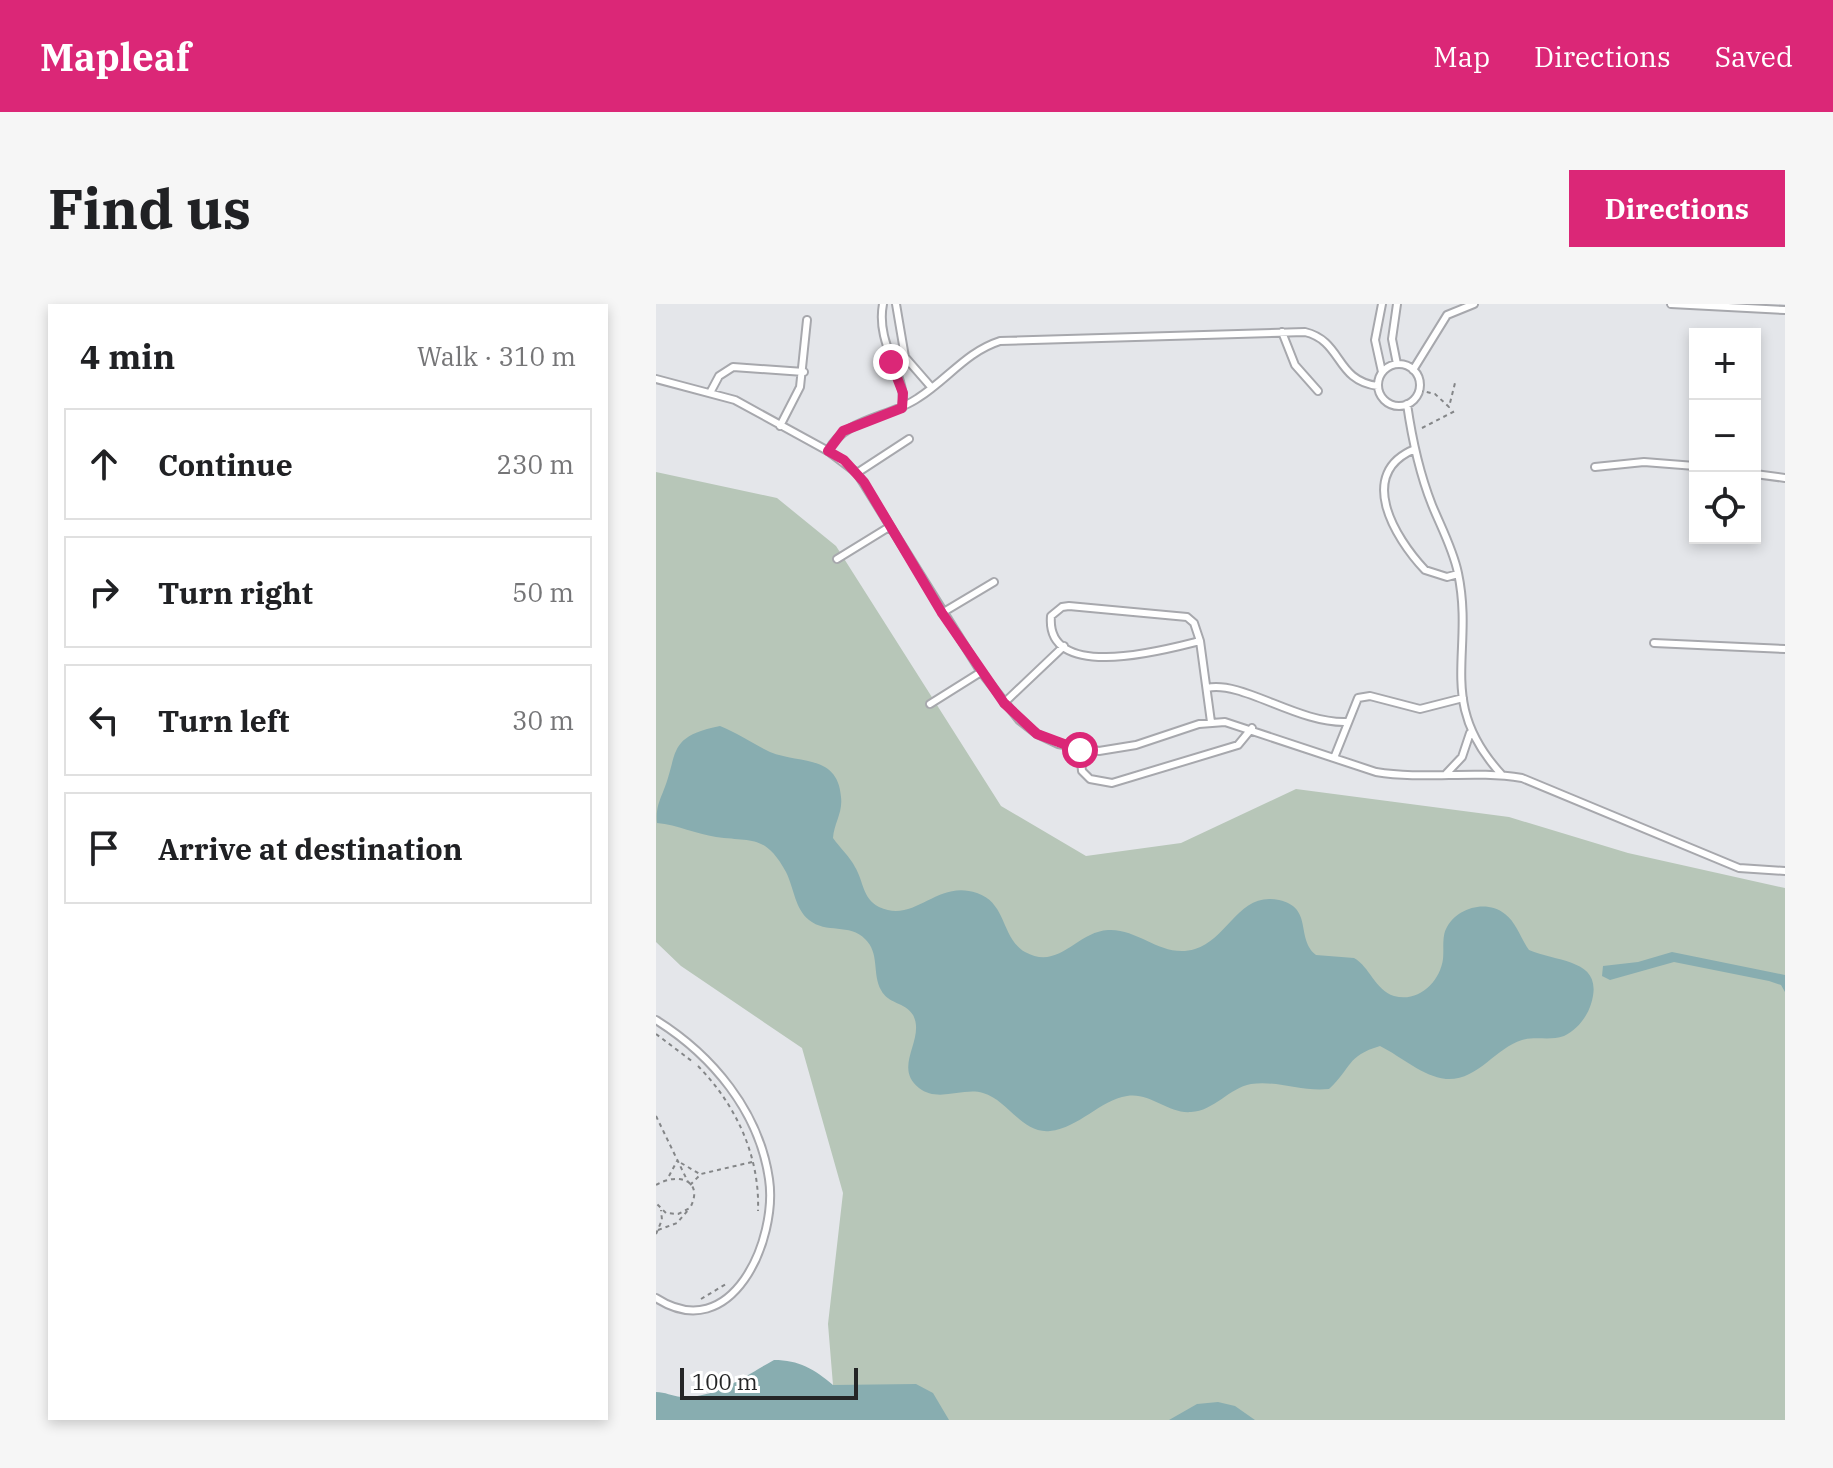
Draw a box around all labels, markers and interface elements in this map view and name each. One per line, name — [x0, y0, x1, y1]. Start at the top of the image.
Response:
text: Mapleaf — [40, 32, 190, 81]
text: Map — [1433, 38, 1490, 75]
text: Directions — [1534, 38, 1671, 75]
text: Saved — [1715, 38, 1793, 75]
button: Directions — [1569, 170, 1785, 247]
text: Find us — [48, 172, 251, 244]
map controls — [1689, 328, 1761, 544]
button: + — [1689, 328, 1761, 400]
text: 4 min — [80, 334, 175, 378]
text: Walk · 310 m — [417, 339, 576, 373]
route end — [873, 344, 909, 380]
button: − — [1689, 400, 1761, 472]
icon: ahead — [82, 442, 126, 486]
text: Continue — [158, 445, 293, 484]
text: 230 m — [496, 447, 574, 481]
button: locate — [1689, 472, 1761, 544]
icon: right — [82, 570, 126, 614]
text: Turn right — [158, 573, 313, 612]
text: 50 m — [512, 575, 574, 609]
icon: left — [82, 698, 126, 742]
text: Turn left — [158, 701, 290, 740]
text: 30 m — [512, 703, 574, 737]
route start — [1062, 732, 1098, 768]
icon: arrive — [82, 826, 126, 870]
text: Arrive at destination — [158, 829, 463, 868]
scale bar — [680, 1364, 858, 1400]
text: 100 m — [692, 1367, 758, 1396]

